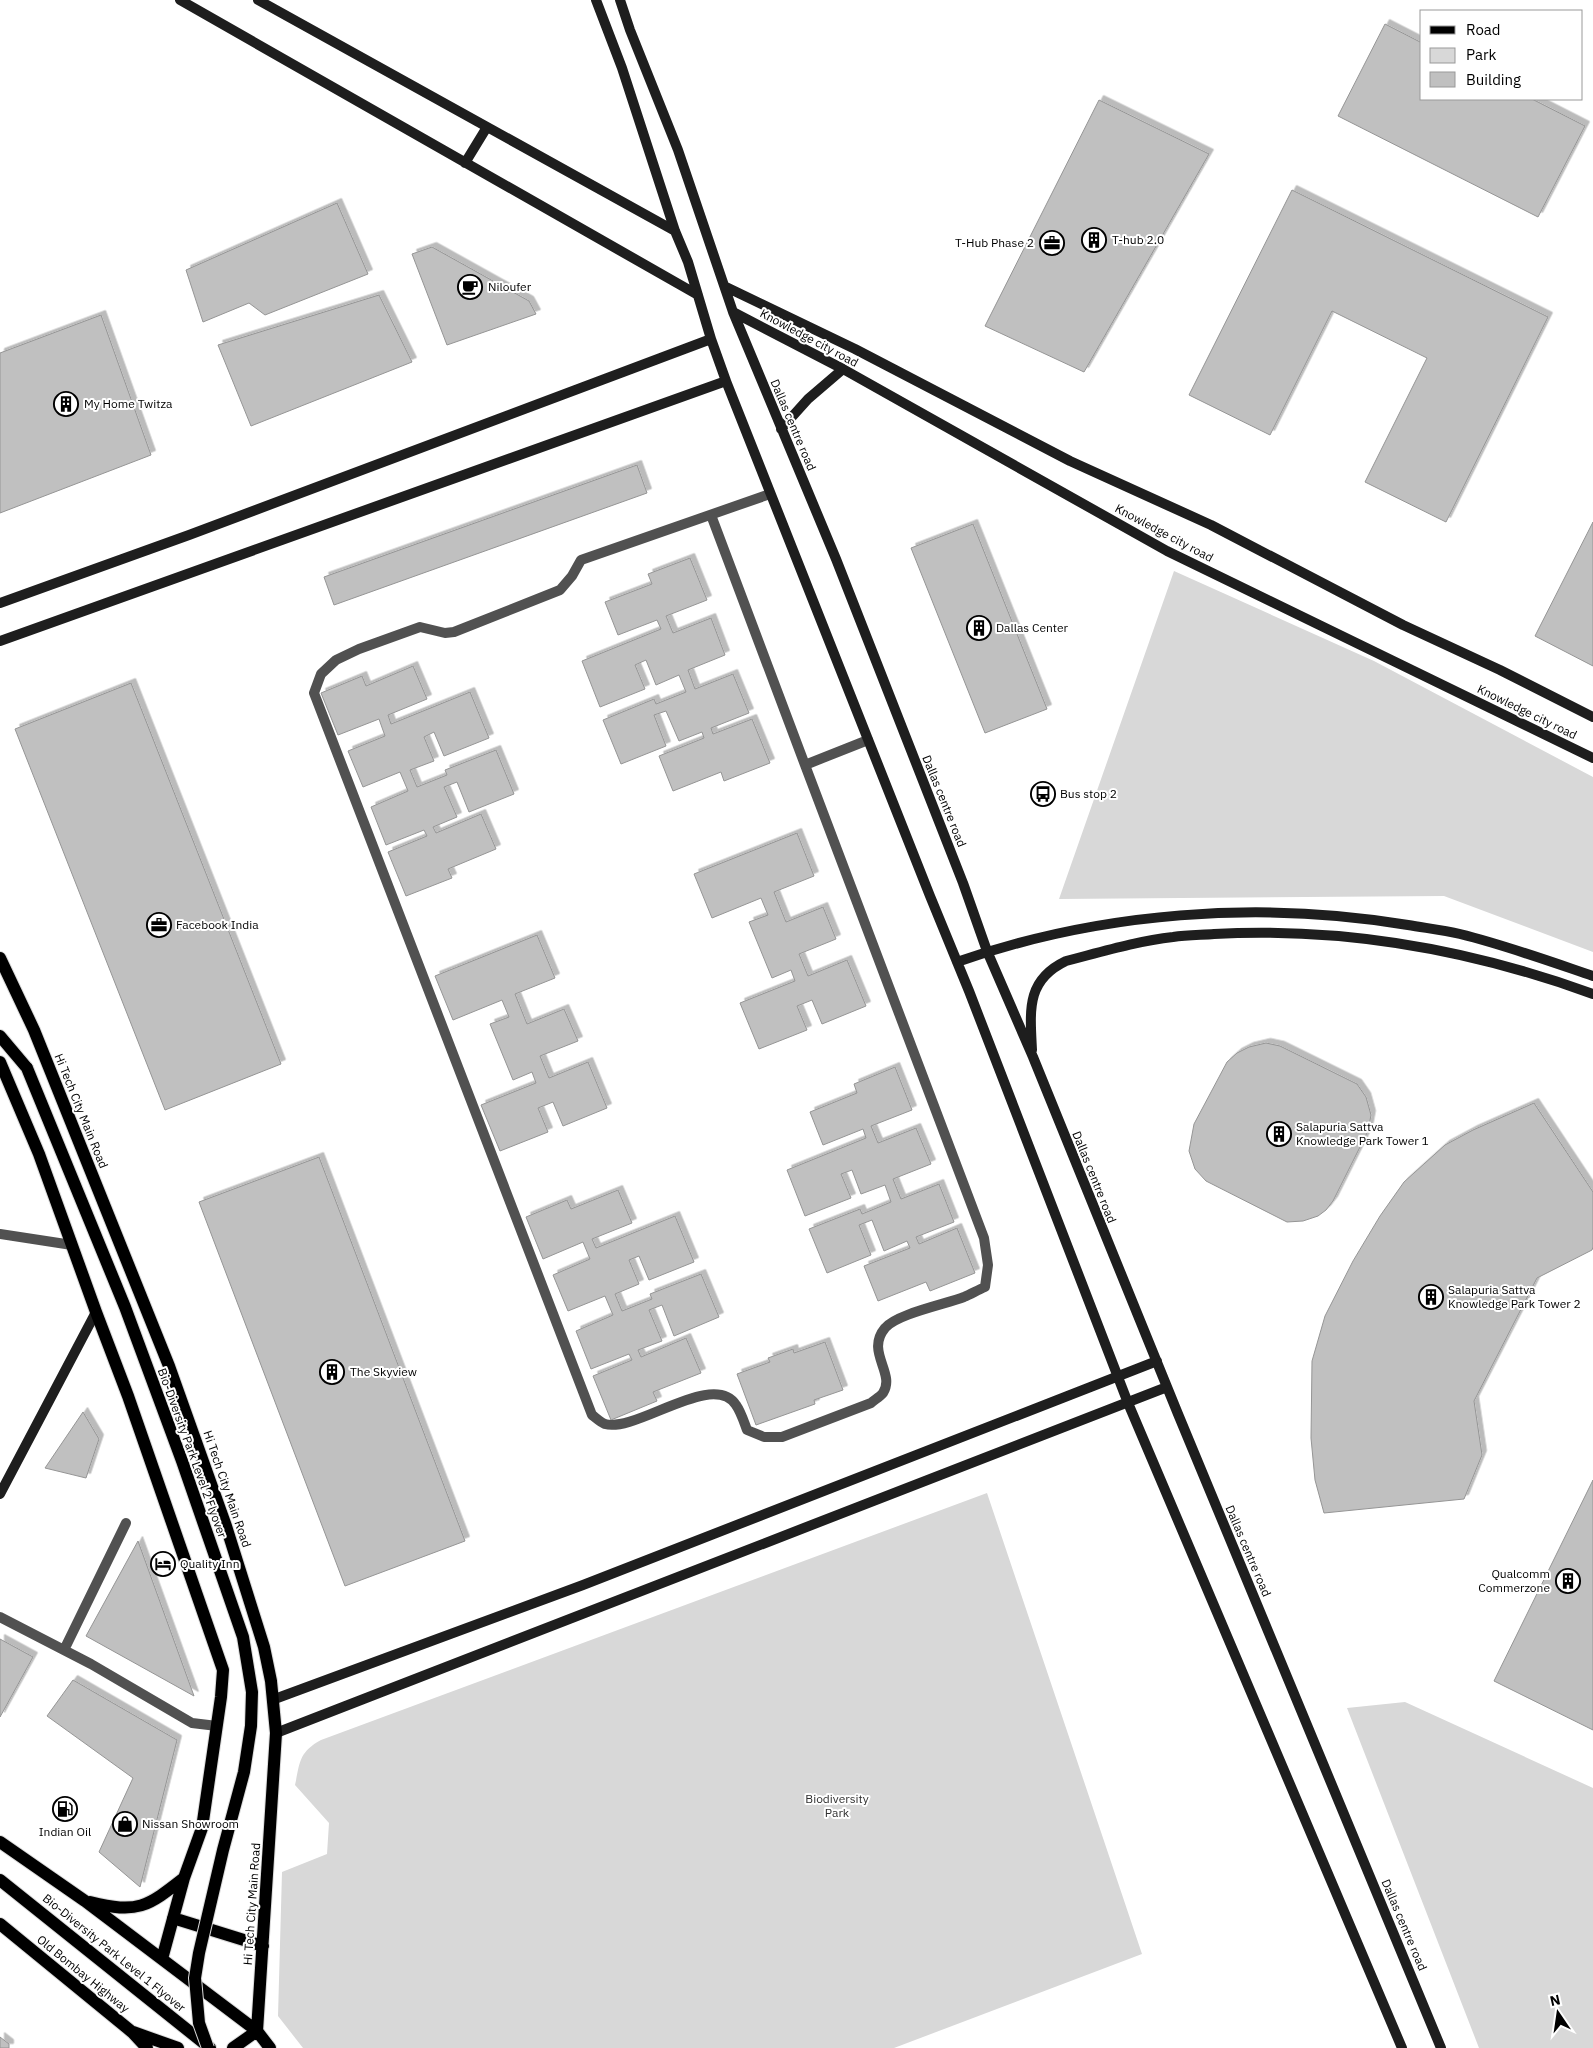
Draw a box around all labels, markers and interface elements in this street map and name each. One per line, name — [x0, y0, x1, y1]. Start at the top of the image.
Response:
legend — [1420, 10, 1583, 100]
text: Road — [1466, 20, 1501, 39]
text: Park — [1466, 45, 1496, 64]
text: Building — [1466, 70, 1521, 89]
building icon: T-hub 2.0 — [1081, 227, 1107, 253]
office icon: T-Hub Phase 2 — [1039, 230, 1065, 256]
place label: T-hub 2.0 — [1112, 232, 1164, 247]
place label: T-Hub Phase 2 — [955, 235, 1034, 250]
cafe icon: Niloufer — [457, 274, 483, 300]
place label: Niloufer — [488, 279, 532, 294]
street label: Knowledge city road — [758, 305, 861, 370]
street label: Dallas centre road — [767, 377, 819, 473]
building icon: My Home Twitza — [53, 391, 79, 417]
place label: My Home Twitza — [84, 396, 173, 411]
street label: Knowledge city road — [1113, 500, 1216, 565]
building icon: Dallas Center — [966, 615, 992, 641]
place label: Dallas Center — [996, 620, 1069, 635]
street label: Knowledge city road — [1475, 681, 1580, 742]
street label: Dallas centre road — [919, 753, 970, 849]
bus stop icon: Bus stop 2 — [1030, 781, 1056, 807]
place label: Bus stop 2 — [1060, 786, 1117, 801]
office icon: Facebook India — [146, 912, 172, 938]
place label: Facebook India — [176, 917, 259, 932]
street label: Hi Tech City Main Road — [52, 1051, 111, 1170]
place label: Salapuria Sattva Knowledge Park Tower 1 — [1296, 1119, 1429, 1148]
building icon: Salapuria Sattva Knowledge Park Tower 1 — [1266, 1121, 1292, 1147]
street label: Dallas centre road — [1069, 1129, 1120, 1225]
place label: Salapuria Sattva Knowledge Park Tower 2 — [1448, 1282, 1581, 1311]
building icon: Salapuria Sattva Knowledge Park Tower 2 — [1418, 1284, 1444, 1310]
building icon: The Skyview — [319, 1359, 345, 1385]
place label: The Skyview — [350, 1364, 417, 1379]
street label: Bio-Diversity Park Level 2 Flyover — [155, 1366, 230, 1540]
street label: Hi Tech City Main Road — [200, 1428, 255, 1549]
street label: Dallas centre road — [1222, 1503, 1274, 1599]
hotel icon: Quality Inn — [150, 1551, 176, 1577]
place label: Quality Inn — [180, 1556, 239, 1571]
place label: Qualcomm Commerzone — [1478, 1566, 1550, 1595]
building icon: Qualcomm Commerzone — [1555, 1568, 1581, 1594]
park label: Biodiversity Park — [805, 1791, 869, 1820]
fuel station icon: Indian Oil — [52, 1796, 78, 1822]
shop icon: Nissan Showroom — [112, 1811, 138, 1837]
place label: Nissan Showroom — [142, 1816, 239, 1831]
place label: Indian Oil — [39, 1824, 91, 1839]
street label: Hi Tech City Main Road — [240, 1842, 263, 1966]
street label: Dallas centre road — [1378, 1877, 1430, 1973]
street label: Bio-Diversity Park Level 1 Flyover — [40, 1890, 189, 2015]
street label: Old Bombay Highway — [34, 1932, 133, 2016]
north arrow — [1533, 1988, 1583, 2038]
text: N — [1548, 1990, 1562, 2010]

